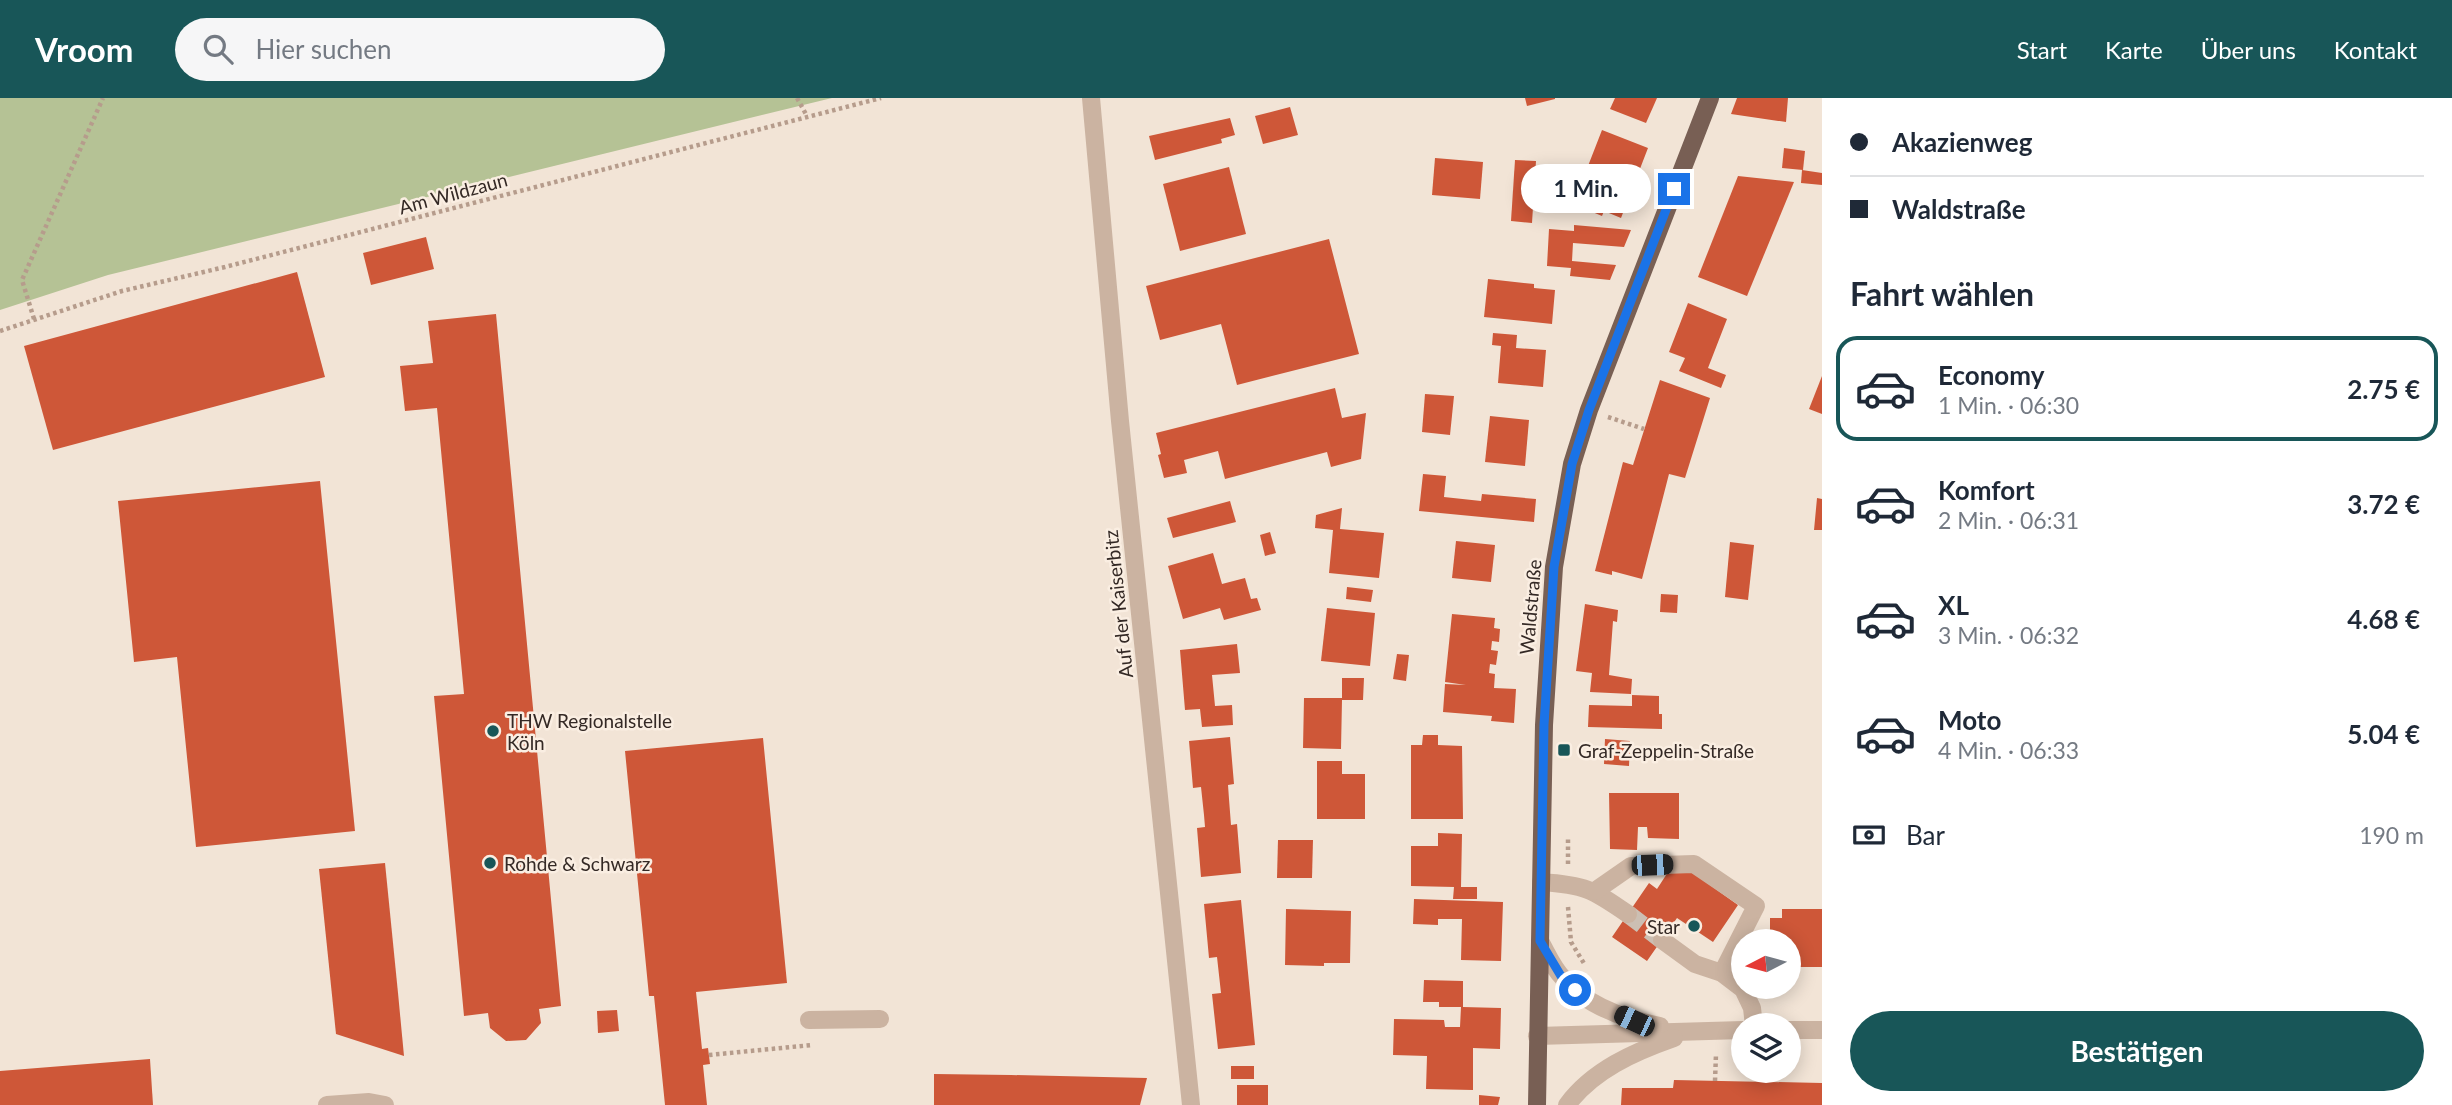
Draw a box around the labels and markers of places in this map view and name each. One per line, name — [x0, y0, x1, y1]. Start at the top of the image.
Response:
place label: THW Regionalstelle Köln — [507, 709, 672, 754]
marker: THW Regionalstelle Köln — [485, 723, 501, 739]
place label: Graf-Zeppelin-Straße — [1578, 739, 1754, 762]
marker: Graf-Zeppelin-Straße — [1556, 742, 1572, 758]
place label: Rohde & Schwarz — [504, 852, 650, 875]
marker: Rohde & Schwarz — [482, 855, 498, 871]
place label: Star — [1647, 915, 1680, 938]
marker: Star — [1686, 918, 1702, 934]

